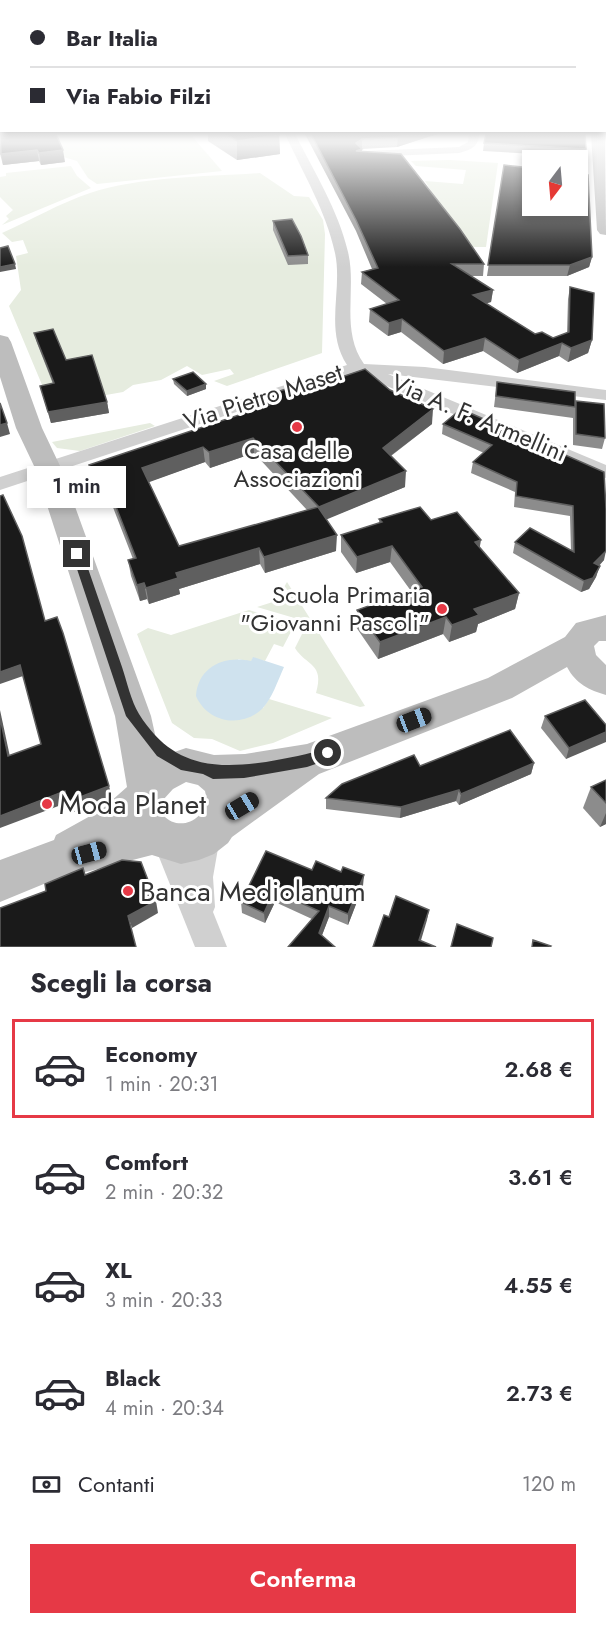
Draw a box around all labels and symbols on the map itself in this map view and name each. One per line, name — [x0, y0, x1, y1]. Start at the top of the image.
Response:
north arrow — [522, 150, 588, 216]
street label: Via Pietro Maset — [179, 354, 347, 439]
street label: Via A. F. Armellini — [386, 365, 572, 470]
marker: Casa delle Associazioni — [290, 420, 304, 434]
place label: Casa delle Associazioni — [234, 433, 360, 496]
callout: 1 min — [28, 467, 127, 509]
route end — [63, 540, 90, 567]
place label: Scuola Primaria "Giovanni Pascoli" — [240, 577, 430, 640]
marker: Scuola Primaria "Giovanni Pascoli" — [435, 602, 449, 616]
car — [394, 705, 434, 735]
route start — [314, 739, 341, 766]
place label: Moda Planet — [59, 784, 206, 825]
car — [222, 789, 262, 823]
marker: Moda Planet — [40, 797, 54, 811]
car — [69, 840, 109, 866]
place label: Banca Mediolanum — [140, 871, 366, 912]
marker: Banca Mediolanum — [121, 884, 135, 898]

